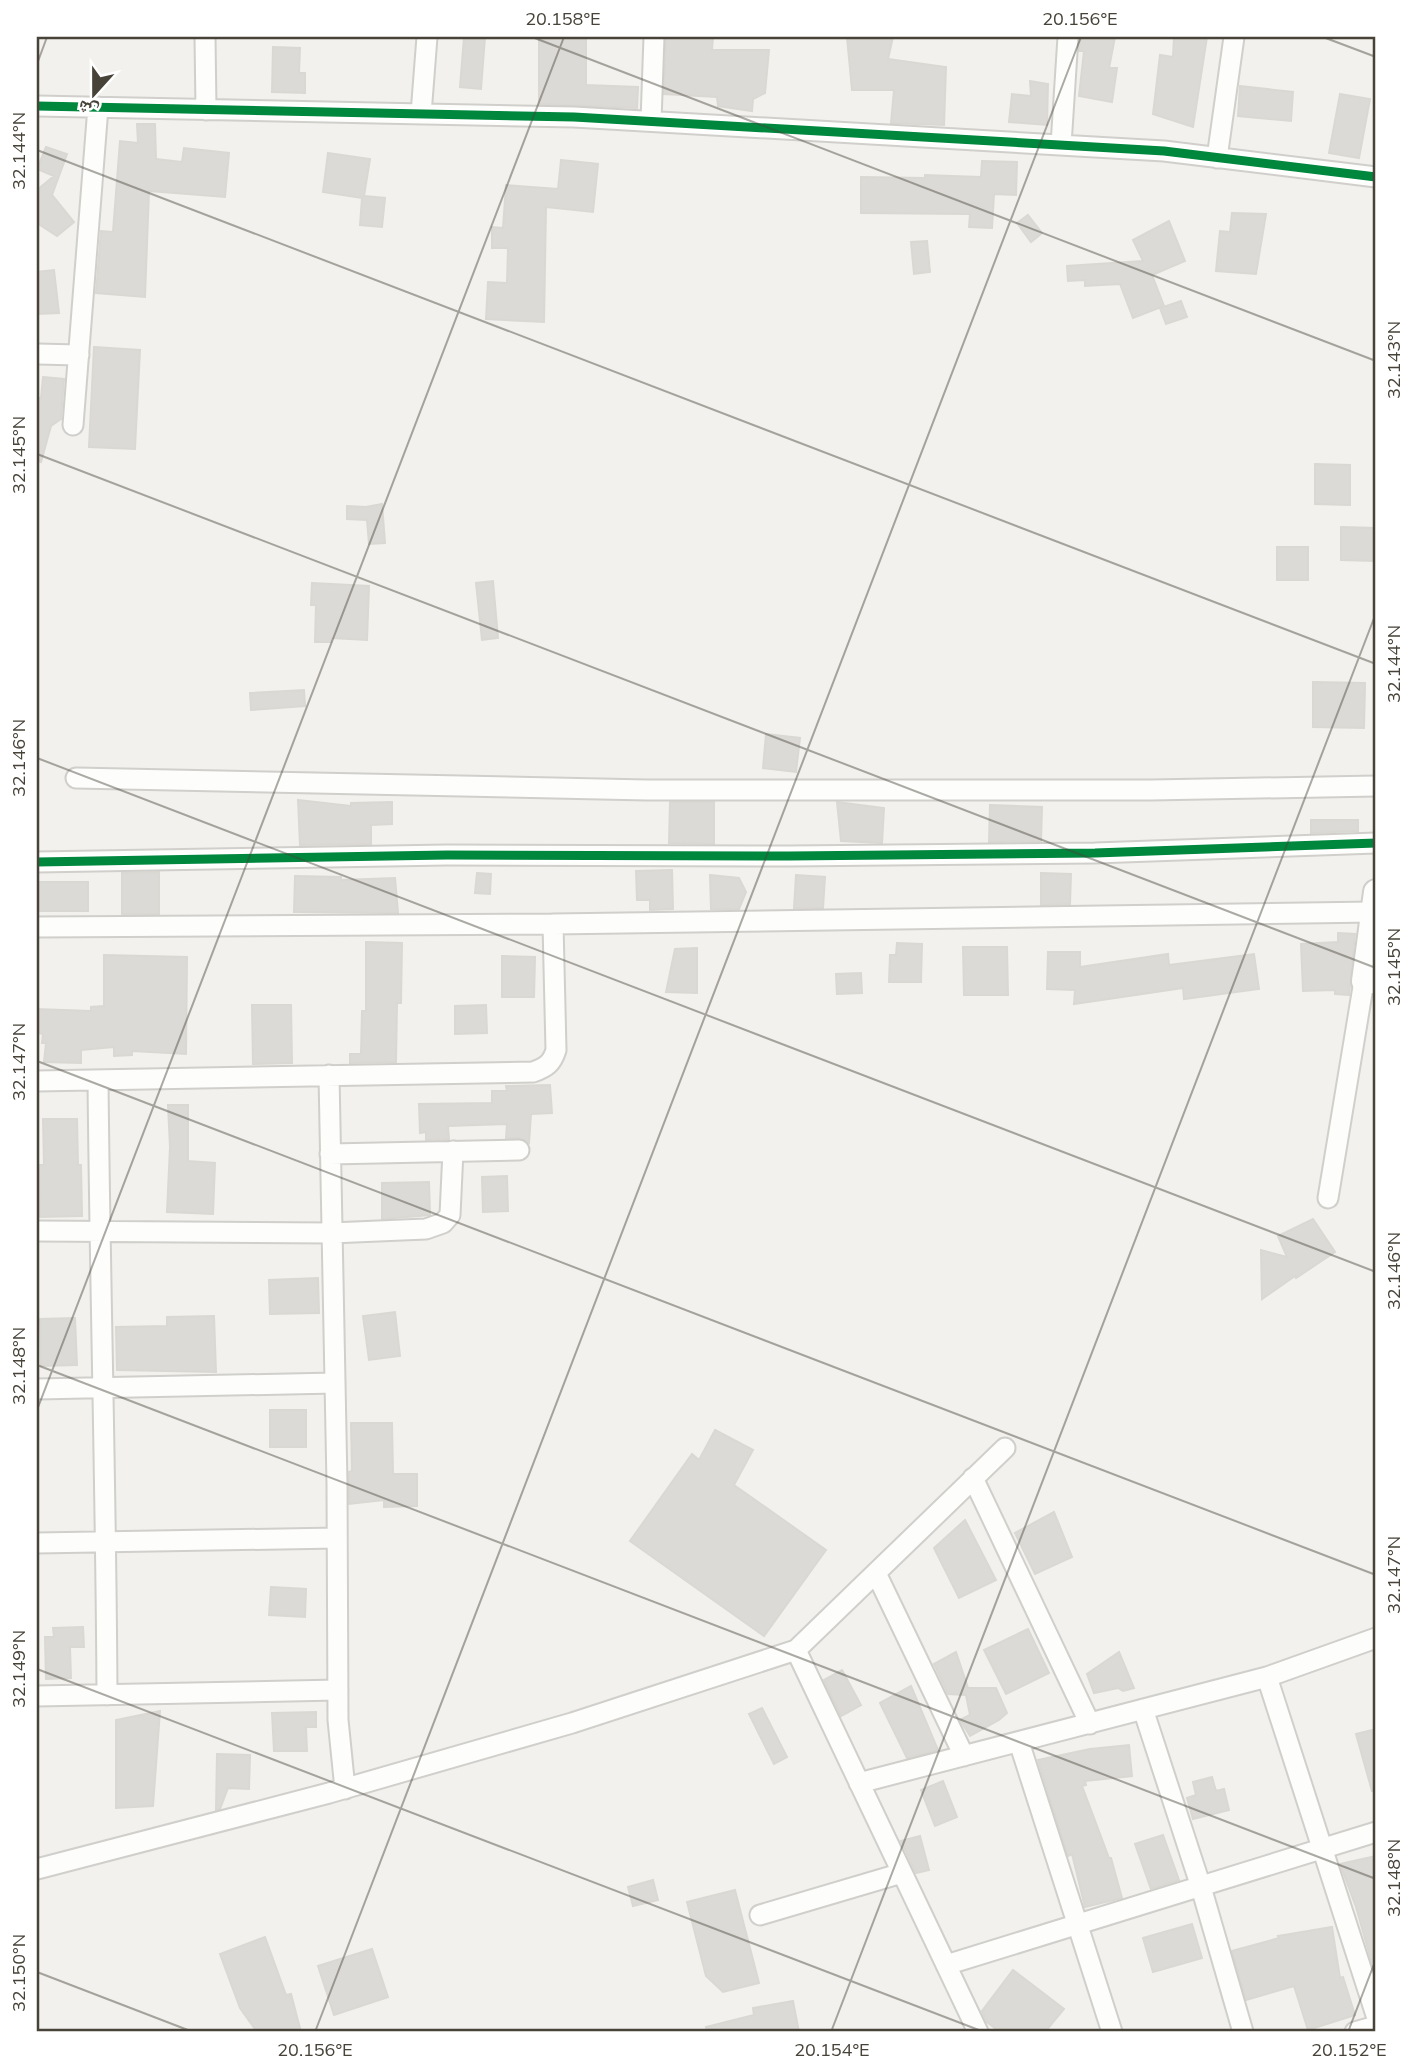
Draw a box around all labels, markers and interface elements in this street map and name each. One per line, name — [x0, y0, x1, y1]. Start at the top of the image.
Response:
text: 20.158°E — [525, 7, 601, 30]
text: 20.156°E — [1042, 7, 1118, 30]
north arrow — [60, 60, 130, 130]
text: ش — [74, 95, 102, 125]
text: 32.144°N — [7, 112, 30, 190]
text: 32.143°N — [1382, 321, 1405, 399]
text: 32.145°N — [7, 416, 30, 494]
text: 32.144°N — [1382, 625, 1405, 703]
text: 32.146°N — [7, 719, 30, 797]
text: 32.145°N — [1382, 928, 1405, 1006]
text: 32.147°N — [7, 1023, 30, 1101]
text: 32.146°N — [1382, 1232, 1405, 1310]
text: 32.148°N — [7, 1327, 30, 1405]
text: 32.147°N — [1382, 1536, 1405, 1614]
text: 32.149°N — [7, 1630, 30, 1708]
text: 32.148°N — [1382, 1839, 1405, 1917]
text: 32.150°N — [7, 1934, 30, 2012]
text: 20.156°E — [277, 2038, 353, 2061]
text: 20.154°E — [794, 2038, 870, 2061]
text: 20.152°E — [1311, 2038, 1387, 2061]

